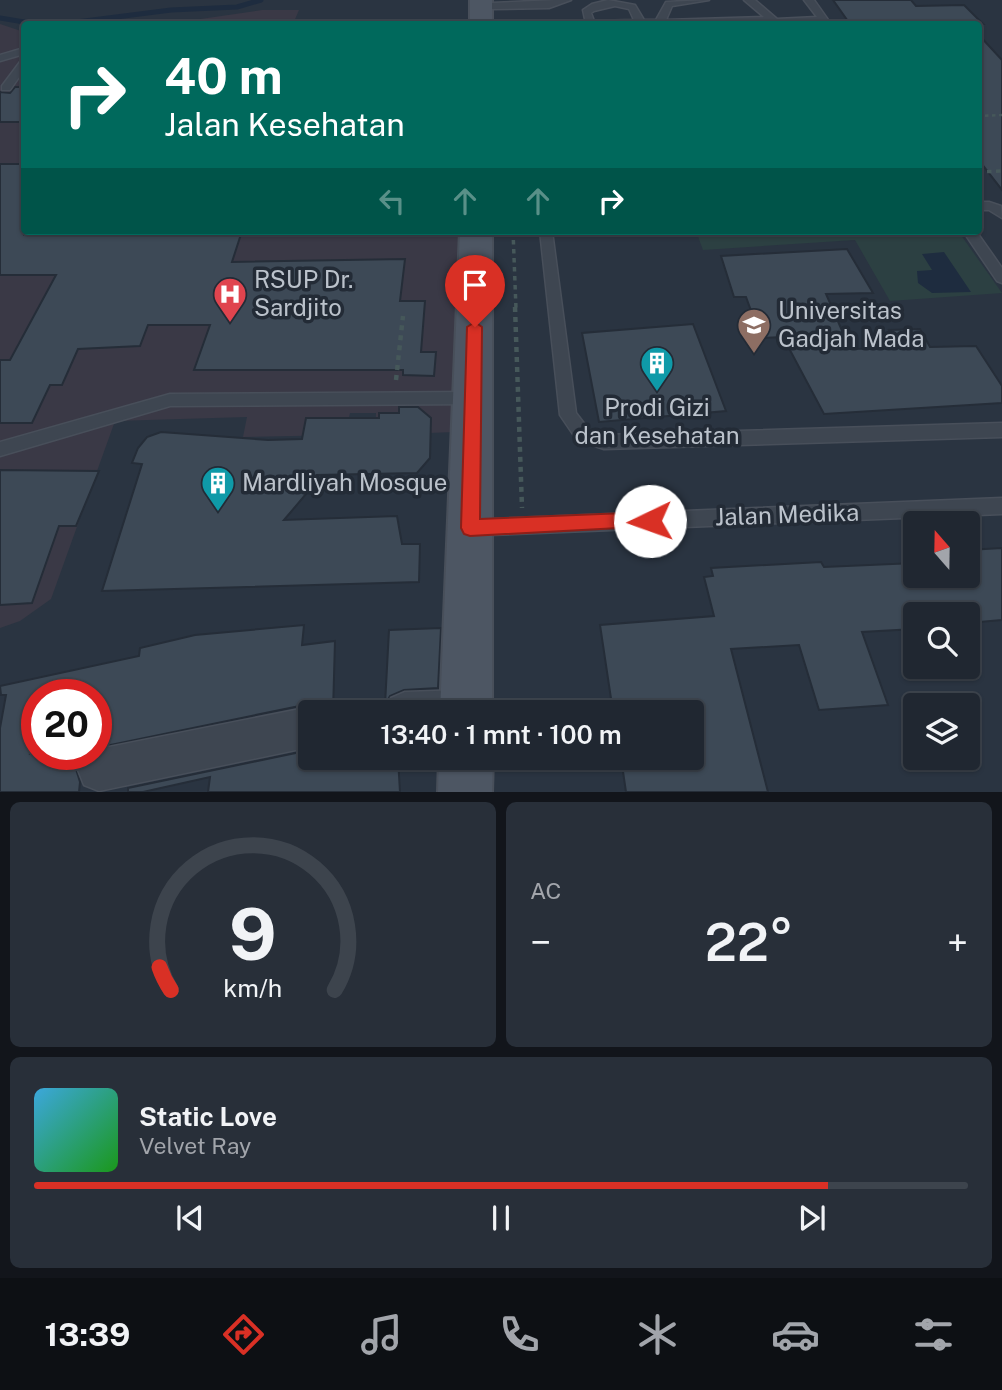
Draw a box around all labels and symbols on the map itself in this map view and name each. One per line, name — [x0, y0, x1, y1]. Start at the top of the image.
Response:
pin — [445, 255, 505, 327]
place label: RSUP Dr. Sardjito — [254, 265, 353, 321]
hospital icon: RSUP Dr. Sardjito — [211, 275, 249, 324]
place label: Universitas Gadjah Mada — [778, 296, 924, 352]
school or university icon: Universitas Gadjah Mada — [735, 306, 773, 355]
building icon: Prodi Gizi dan Kesehatan — [638, 344, 676, 393]
place label: Prodi Gizi dan Kesehatan — [574, 393, 740, 449]
building icon: Mardliyah Mosque — [199, 464, 237, 513]
place label: Mardliyah Mosque — [242, 468, 447, 496]
position arrow — [613, 484, 687, 558]
street label: Jalan Medika — [714, 497, 860, 531]
north arrow — [903, 511, 980, 588]
speed limit sign: 20 — [21, 679, 112, 770]

